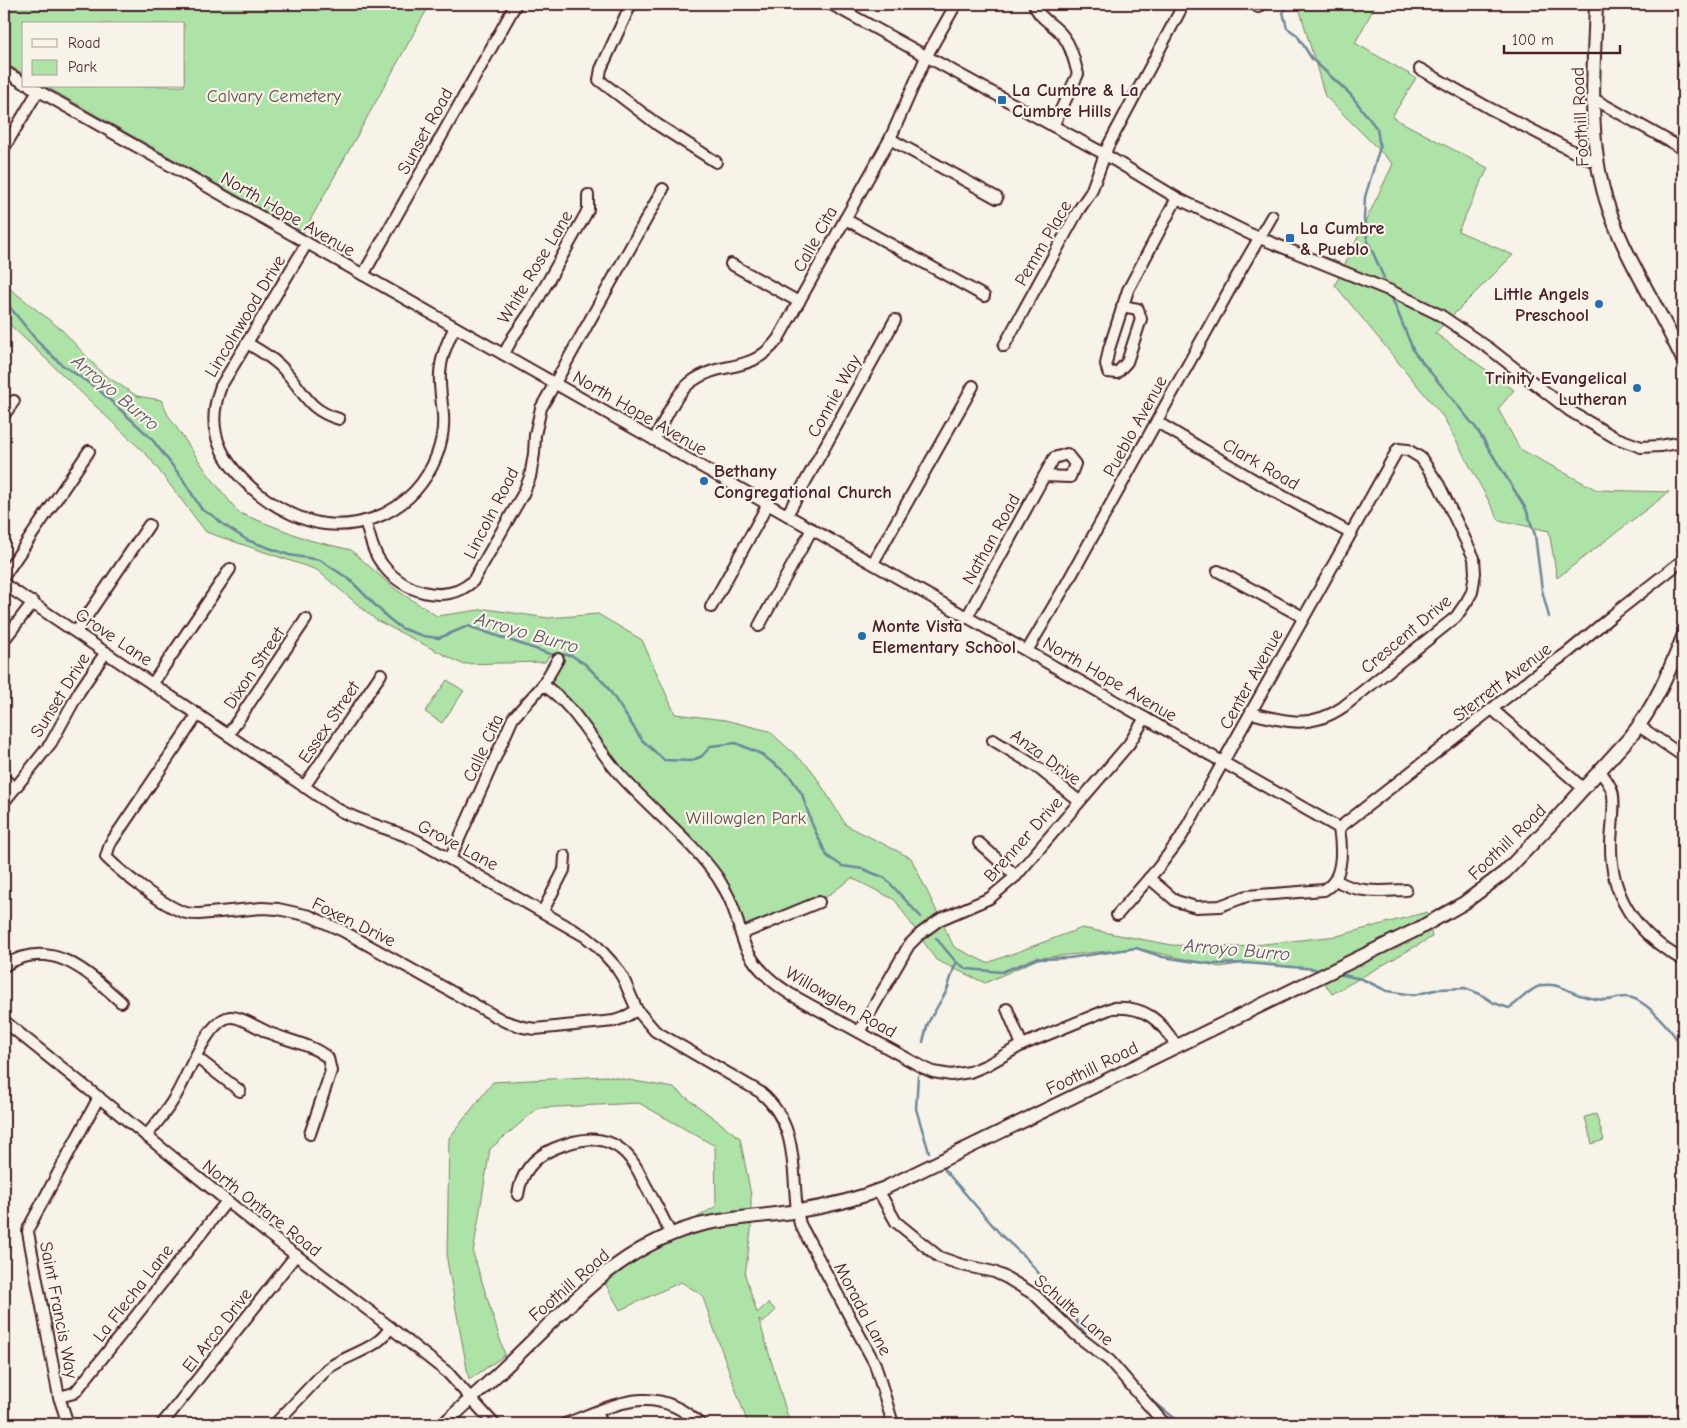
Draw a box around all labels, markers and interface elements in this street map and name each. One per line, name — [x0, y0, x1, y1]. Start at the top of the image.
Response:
legend — [22, 22, 185, 88]
scale bar — [1504, 22, 1621, 54]
text: 100 m — [1512, 31, 1554, 49]
text: Road — [68, 34, 100, 52]
text: Park — [68, 58, 97, 76]
street label: Foothill Road — [1567, 67, 1594, 167]
place label: La Cumbre & La Cumbre Hills — [1012, 80, 1139, 122]
street label: Sunset Road — [393, 84, 458, 178]
park label: Calvary Cemetery — [207, 86, 342, 107]
marker: La Cumbre & La Cumbre Hills — [996, 94, 1008, 106]
street label: North Hope Avenue — [217, 168, 358, 261]
street label: Pemm Place — [1011, 197, 1076, 290]
street label: Calle Cita — [789, 203, 842, 276]
street label: White Rose Lane — [493, 207, 577, 328]
place label: La Cumbre & Pueblo — [1300, 218, 1384, 260]
marker: La Cumbre & Pueblo — [1284, 232, 1296, 244]
street label: Lincolnwood Drive — [201, 251, 290, 381]
place label: Little Angels Preschool — [1494, 284, 1589, 326]
marker: Little Angels Preschool — [1593, 298, 1605, 310]
water label: Arroyo Burro — [67, 349, 163, 436]
street label: Connie Way — [803, 350, 866, 441]
street label: North Hope Avenue — [569, 367, 710, 460]
place label: Trinity Evangelical Lutheran — [1485, 368, 1627, 410]
street label: Pueblo Avenue — [1099, 372, 1172, 480]
marker: Trinity Evangelical Lutheran — [1631, 382, 1643, 394]
street label: Clark Road — [1219, 434, 1303, 495]
place label: Bethany Congregational Church — [714, 461, 892, 503]
street label: Lincoln Road — [459, 464, 524, 563]
marker: Bethany Congregational Church — [698, 475, 710, 487]
street label: Nathan Road — [958, 490, 1025, 588]
street label: Crescent Drive — [1357, 590, 1456, 678]
street label: Grove Lane — [71, 604, 156, 671]
water label: Arroyo Burro — [471, 607, 581, 658]
place label: Monte Vista Elementary School — [872, 616, 1016, 658]
street label: Dixon Street — [219, 623, 290, 713]
street label: Center Avenue — [1215, 625, 1288, 733]
marker: Monte Vista Elementary School — [856, 630, 868, 642]
street label: North Hope Avenue — [1039, 633, 1180, 726]
street label: Sterrett Avenue — [1449, 639, 1556, 726]
street label: Sunset Drive — [26, 649, 95, 741]
street label: Essex Street — [294, 677, 365, 767]
street label: Calle Cita — [459, 711, 508, 785]
street label: Anza Drive — [1006, 725, 1085, 790]
street label: Brenner Drive — [979, 792, 1067, 886]
street label: Foothill Road — [1464, 800, 1551, 885]
park label: Willowglen Park — [686, 808, 806, 829]
street label: Grove Lane — [414, 815, 502, 875]
street label: Foxen Drive — [309, 893, 399, 952]
water label: Arroyo Burro — [1182, 934, 1291, 966]
street label: Willowglen Road — [781, 962, 900, 1043]
street label: Foothill Road — [1043, 1037, 1142, 1100]
street label: North Ontare Road — [198, 1155, 325, 1261]
street label: Saint Francis Way — [35, 1240, 82, 1381]
street label: La Flecha Lane — [89, 1240, 178, 1346]
street label: Foothill Road — [525, 1245, 614, 1326]
street label: Morada Lane — [829, 1259, 896, 1359]
street label: Schulte Lane — [1030, 1270, 1118, 1350]
street label: El Arco Drive — [178, 1284, 257, 1376]

